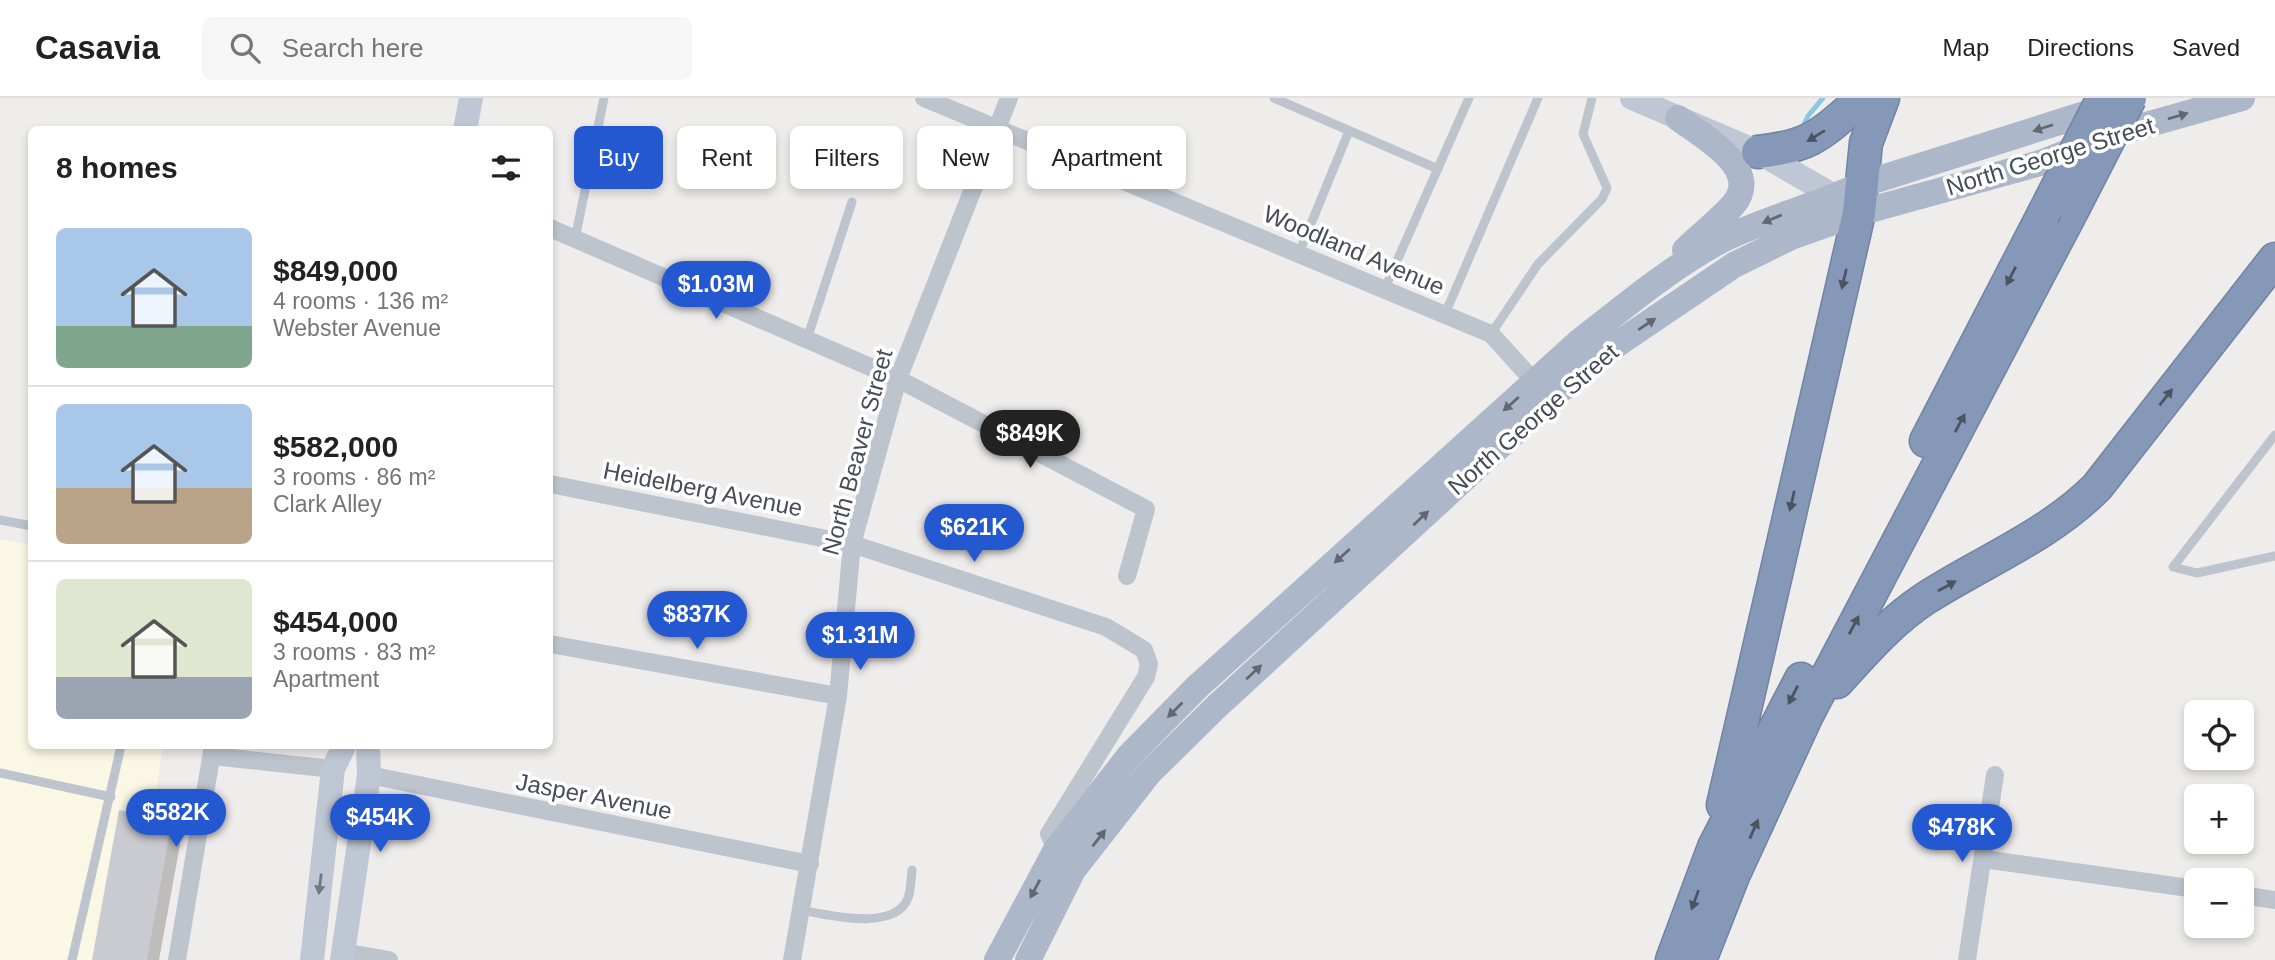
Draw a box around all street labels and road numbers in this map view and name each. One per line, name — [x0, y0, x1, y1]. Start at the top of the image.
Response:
street label: North George Street — [1943, 111, 2158, 201]
street label: Woodland Avenue — [1259, 200, 1449, 300]
street label: North George Street — [1443, 338, 1624, 500]
street label: North Beaver Street — [817, 346, 898, 558]
street label: Heidelberg Avenue — [601, 456, 805, 522]
street label: Jasper Avenue — [514, 768, 674, 824]

